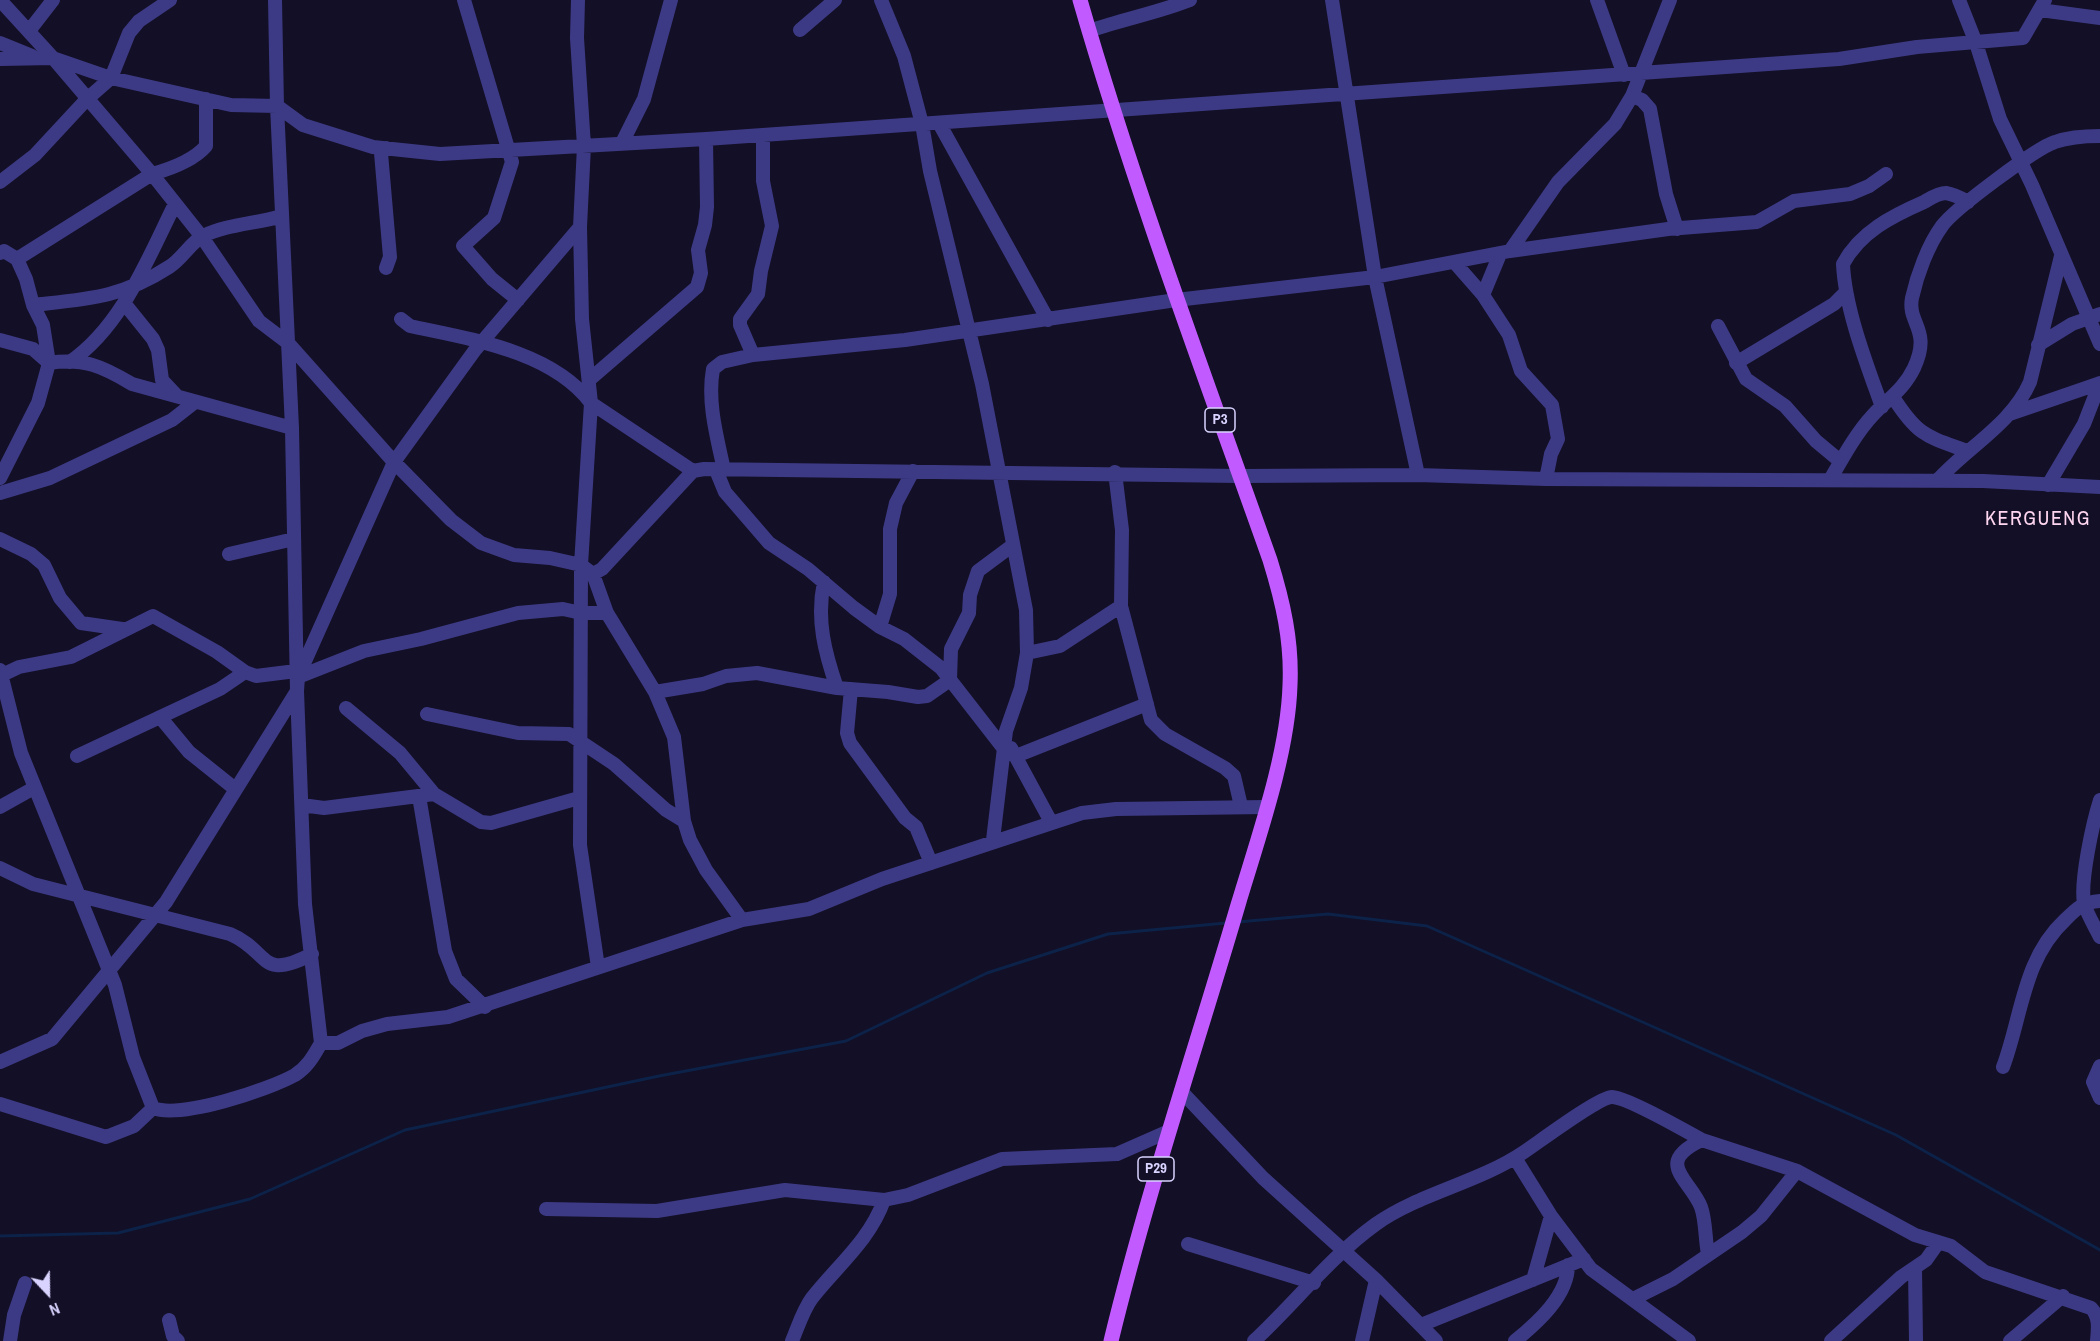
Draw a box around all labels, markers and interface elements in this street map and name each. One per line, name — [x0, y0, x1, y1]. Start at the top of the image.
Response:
road number: P3 — [1205, 408, 1235, 432]
district label: KERGUENG — [1985, 508, 2091, 532]
road number: P29 — [1138, 1157, 1174, 1181]
north arrow — [18, 1263, 78, 1323]
text: N — [46, 1298, 63, 1322]

